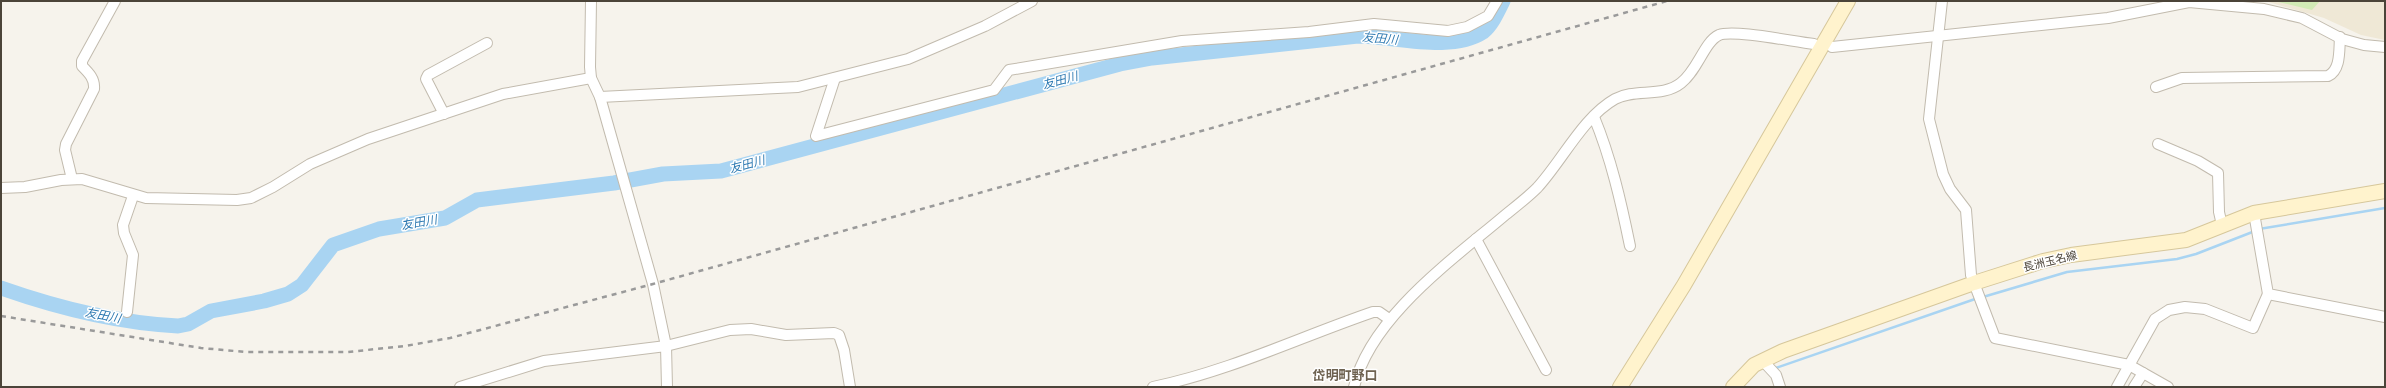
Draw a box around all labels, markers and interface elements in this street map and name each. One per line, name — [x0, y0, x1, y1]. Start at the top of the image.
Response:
water label: 友田川 — [1361, 29, 1401, 47]
water label: 友田川 — [1041, 68, 1081, 92]
water label: 友田川 — [728, 152, 768, 176]
water label: 友田川 — [400, 211, 440, 233]
street label: 長洲玉名線 — [2022, 248, 2078, 274]
water label: 友田川 — [84, 304, 124, 326]
district label: 岱明町野口 — [1312, 367, 1378, 384]

